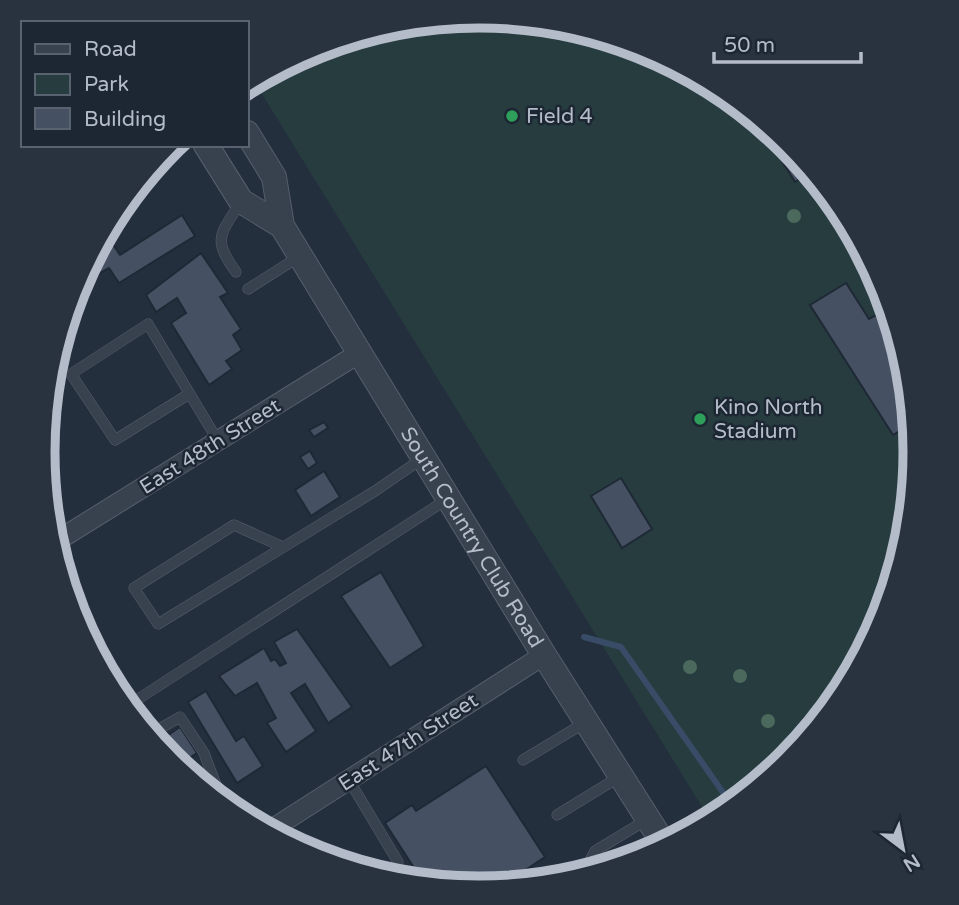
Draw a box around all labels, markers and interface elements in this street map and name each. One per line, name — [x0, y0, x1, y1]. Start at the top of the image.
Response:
legend — [21, 21, 248, 147]
scale bar — [714, 21, 861, 65]
text: 50 m — [724, 33, 775, 58]
text: Road — [84, 37, 137, 62]
text: Park — [84, 72, 129, 97]
place label: Field 4 — [526, 104, 593, 129]
text: Building — [84, 107, 166, 132]
marker: Field 4 — [504, 108, 520, 124]
street label: East 48th Street — [135, 393, 285, 500]
place label: Kino North Stadium — [714, 395, 823, 444]
marker: Kino North Stadium — [692, 411, 708, 427]
street label: South Country Club Road — [395, 423, 549, 653]
street label: East 47th Street — [334, 688, 483, 797]
north arrow — [868, 814, 938, 884]
text: N — [899, 849, 924, 876]

